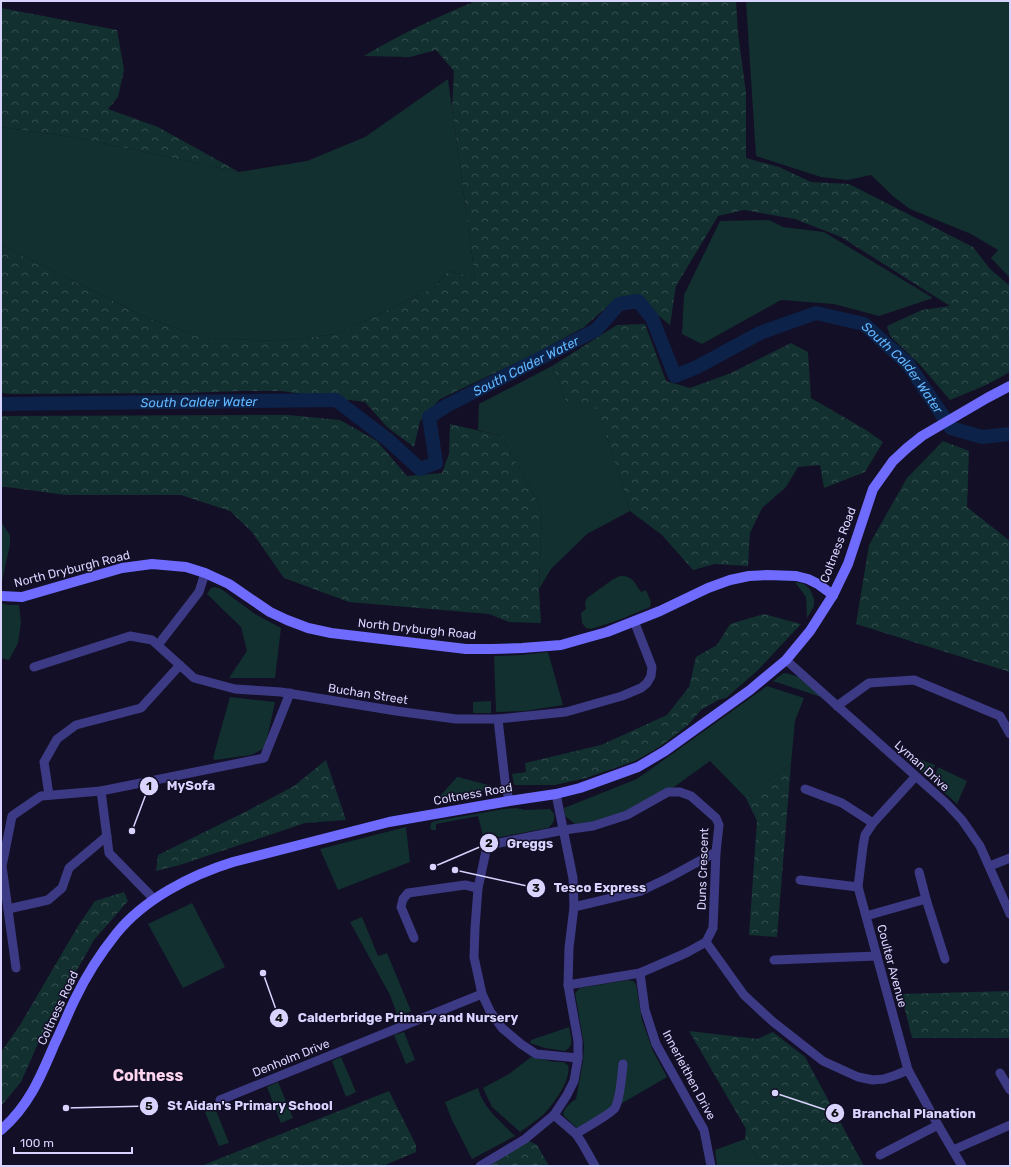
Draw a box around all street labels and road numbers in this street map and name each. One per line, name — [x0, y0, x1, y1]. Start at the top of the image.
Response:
street label: Coltness Road — [817, 505, 859, 585]
street label: North Dryburgh Road — [13, 548, 131, 590]
street label: North Dryburgh Road — [357, 616, 477, 642]
street label: Buchan Street — [327, 681, 409, 707]
street label: Lyman Drive — [892, 738, 952, 794]
street label: Coltness Road — [432, 780, 514, 808]
street label: Duns Crescent — [695, 827, 711, 910]
street label: Coulter Avenue — [874, 923, 910, 1009]
street label: Coltness Road — [35, 969, 81, 1047]
street label: Innerleithen Drive — [659, 1028, 719, 1122]
street label: Denholm Drive — [250, 1036, 332, 1080]

